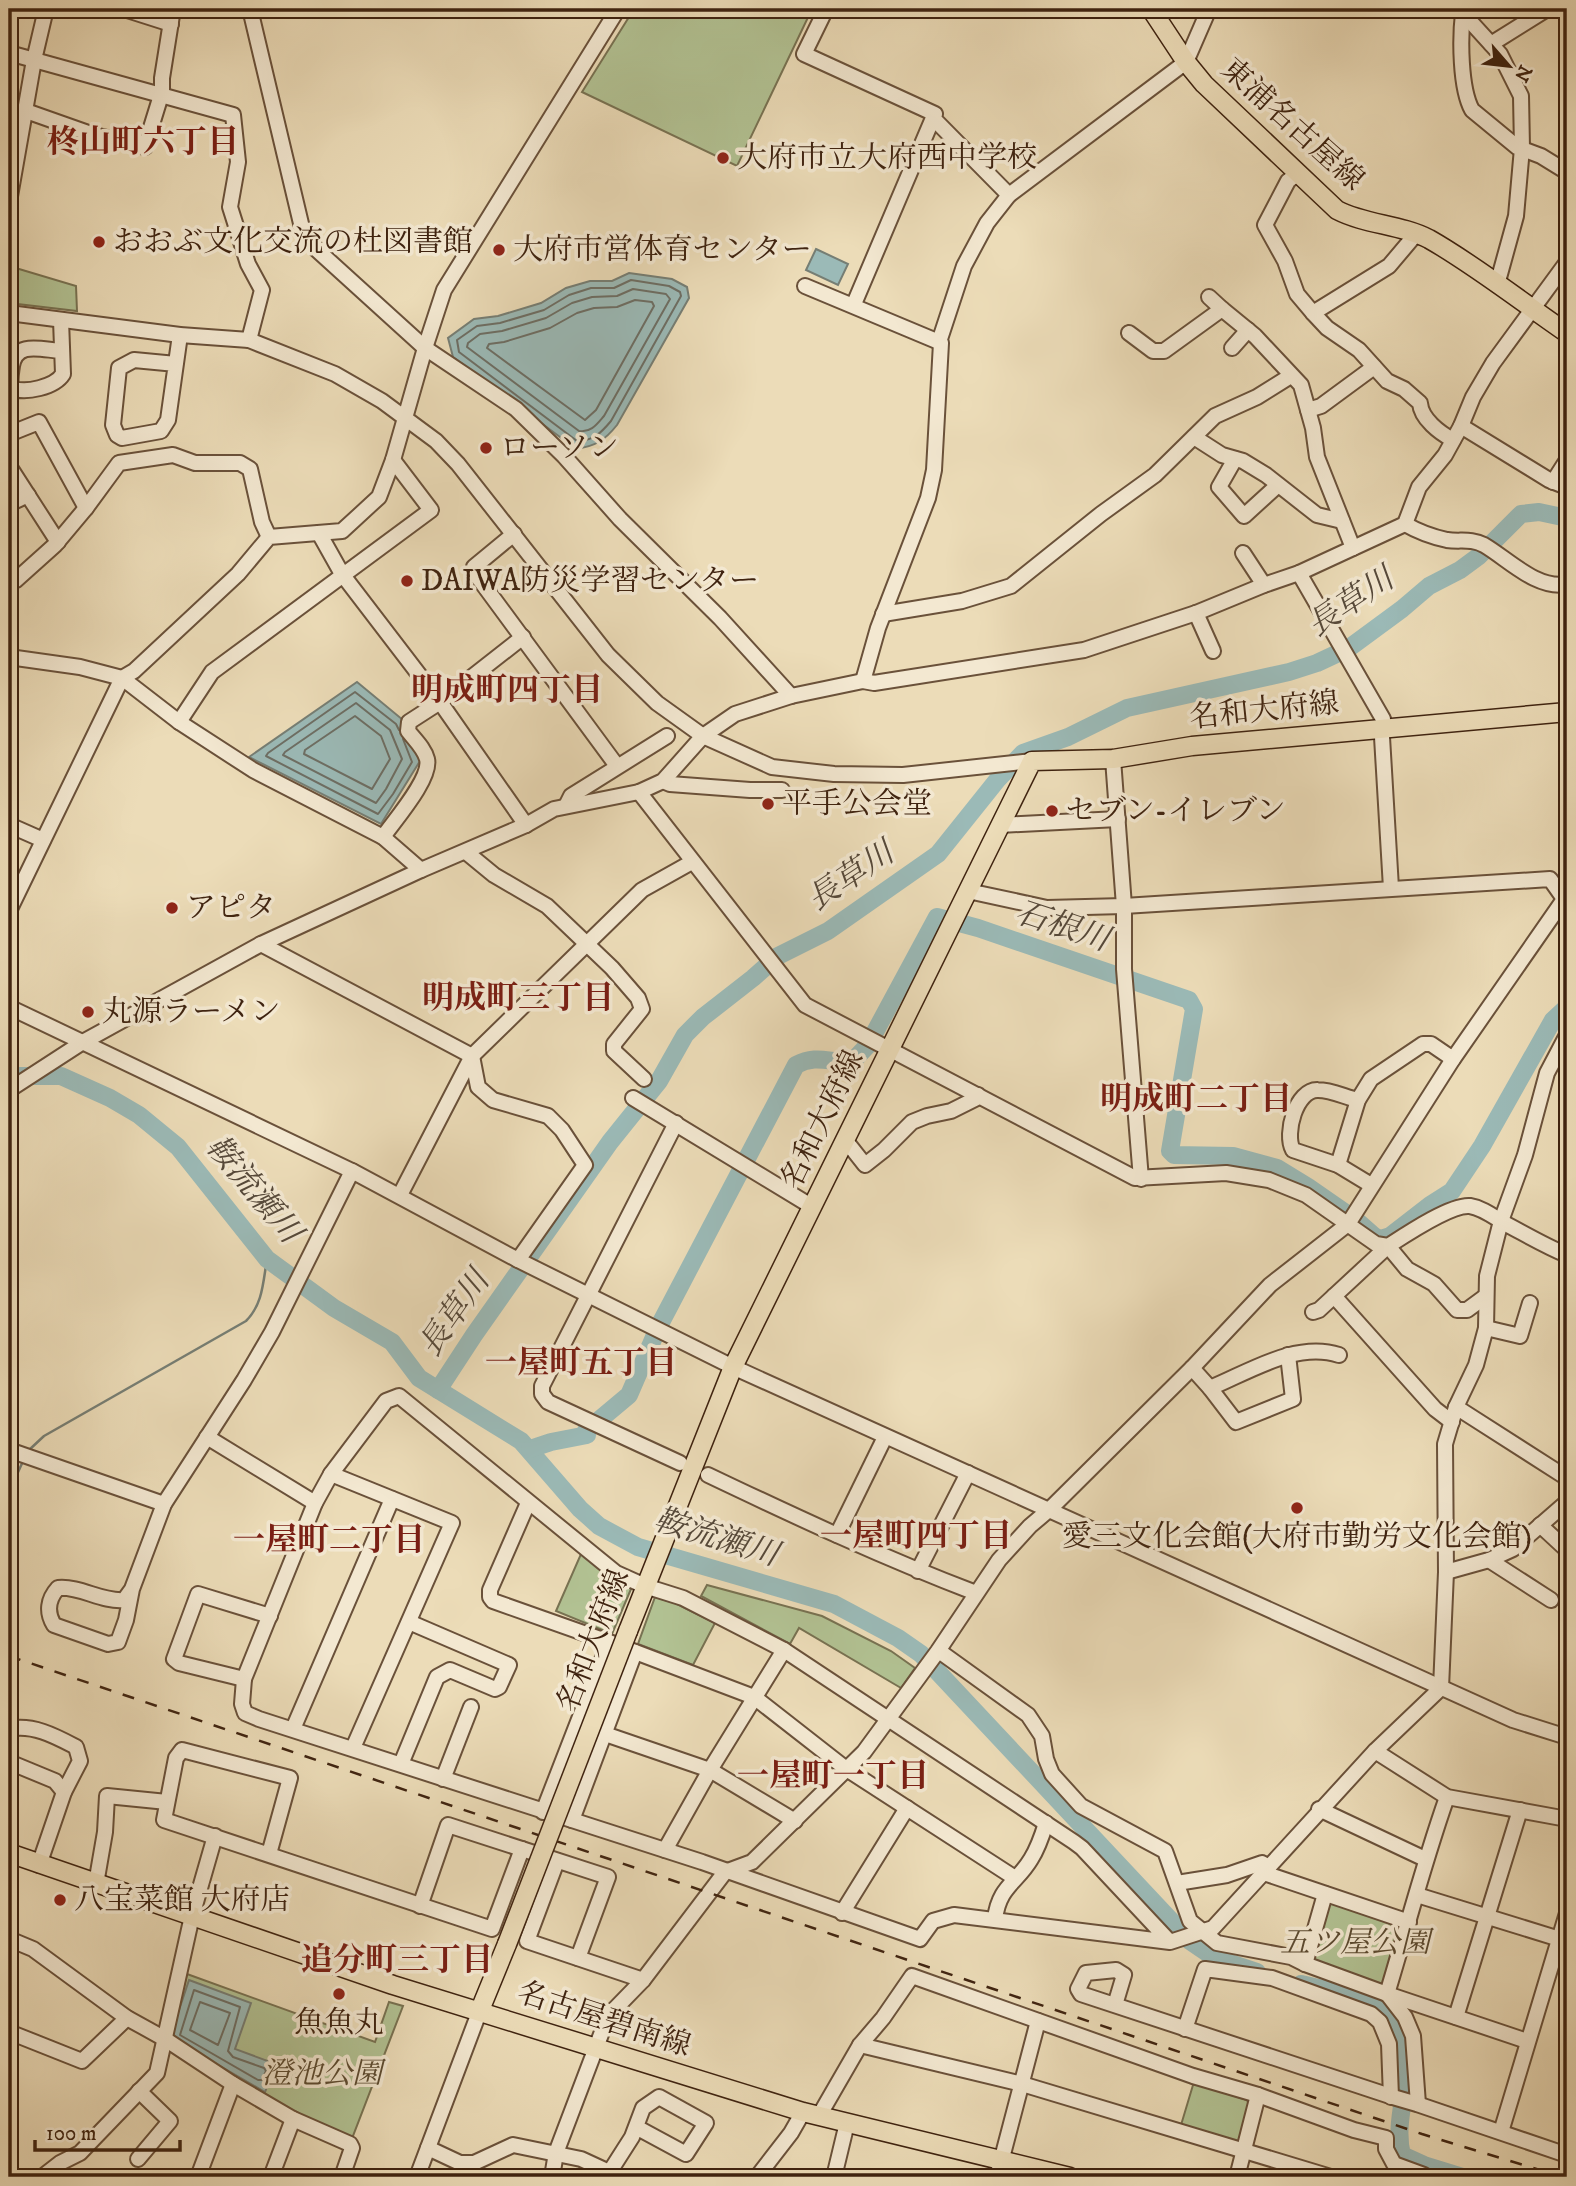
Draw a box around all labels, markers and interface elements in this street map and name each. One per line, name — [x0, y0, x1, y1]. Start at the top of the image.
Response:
north arrow — [1474, 32, 1544, 102]
street label: 東浦名古屋線 — [1213, 51, 1371, 199]
text: N — [1509, 61, 1537, 86]
district label: 柊山町六丁目 — [47, 123, 239, 163]
place label: 大府市立大府西中学校 — [737, 140, 1037, 177]
marker: 大府市立大府西中学校 — [715, 150, 731, 166]
place label: おおぶ文化交流の杜図書館 — [113, 224, 473, 261]
place label: 大府市営体育センター — [513, 232, 812, 269]
marker: おおぶ文化交流の杜図書館 — [91, 234, 107, 250]
marker: 大府市営体育センター — [491, 242, 507, 258]
place label: ローソン — [500, 430, 619, 467]
marker: ローソン — [478, 440, 494, 456]
water label: 長草川 — [1300, 558, 1404, 646]
place label: DAIWA防災学習センター — [421, 563, 759, 600]
marker: DAIWA防災学習センター — [399, 573, 415, 589]
district label: 明成町四丁目 — [411, 671, 603, 711]
street label: 名和大府線 — [1187, 685, 1341, 737]
place label: 平手公会堂 — [782, 786, 932, 823]
place label: セブン-イレブン — [1066, 793, 1286, 830]
marker: 平手公会堂 — [760, 796, 776, 812]
marker: セブン-イレブン — [1044, 803, 1060, 819]
water label: 長草川 — [800, 832, 904, 920]
place label: アピタ — [186, 890, 276, 927]
water label: 石根川 — [1010, 893, 1117, 962]
marker: アピタ — [164, 900, 180, 916]
district label: 明成町三丁目 — [422, 979, 614, 1019]
place label: 丸源ラーメン — [102, 994, 281, 1031]
marker: 丸源ラーメン — [80, 1004, 96, 1020]
street label: 名和大府線 — [773, 1044, 873, 1196]
district label: 明成町二丁目 — [1100, 1080, 1292, 1120]
water label: 鞍流瀬川 — [197, 1128, 311, 1254]
water label: 長草川 — [411, 1261, 501, 1365]
district label: 一屋町五丁目 — [485, 1344, 677, 1384]
water label: 鞍流瀬川 — [649, 1500, 786, 1577]
marker: 愛三文化会館(大府市勤労文化会館) — [1289, 1500, 1305, 1516]
district label: 一屋町四丁目 — [820, 1517, 1012, 1557]
place label: 愛三文化会館(大府市勤労文化会館) — [1062, 1519, 1532, 1556]
district label: 一屋町二丁目 — [233, 1521, 425, 1561]
street label: 名和大府線 — [550, 1564, 638, 1718]
district label: 一屋町一丁目 — [737, 1757, 929, 1797]
place label: 八宝菜館 大府店 — [74, 1882, 290, 1919]
marker: 八宝菜館 大府店 — [52, 1892, 68, 1908]
park label: 五ツ屋公園 — [1280, 1925, 1435, 1962]
district label: 追分町三丁目 — [301, 1941, 493, 1981]
street label: 名古屋碧南線 — [513, 1975, 695, 2065]
marker: 魚魚丸 — [331, 1986, 347, 2002]
place label: 魚魚丸 — [294, 2005, 384, 2042]
park label: 澄池公園 — [262, 2056, 387, 2093]
scale bar — [35, 2109, 180, 2153]
text: 100 m — [46, 2121, 97, 2147]

